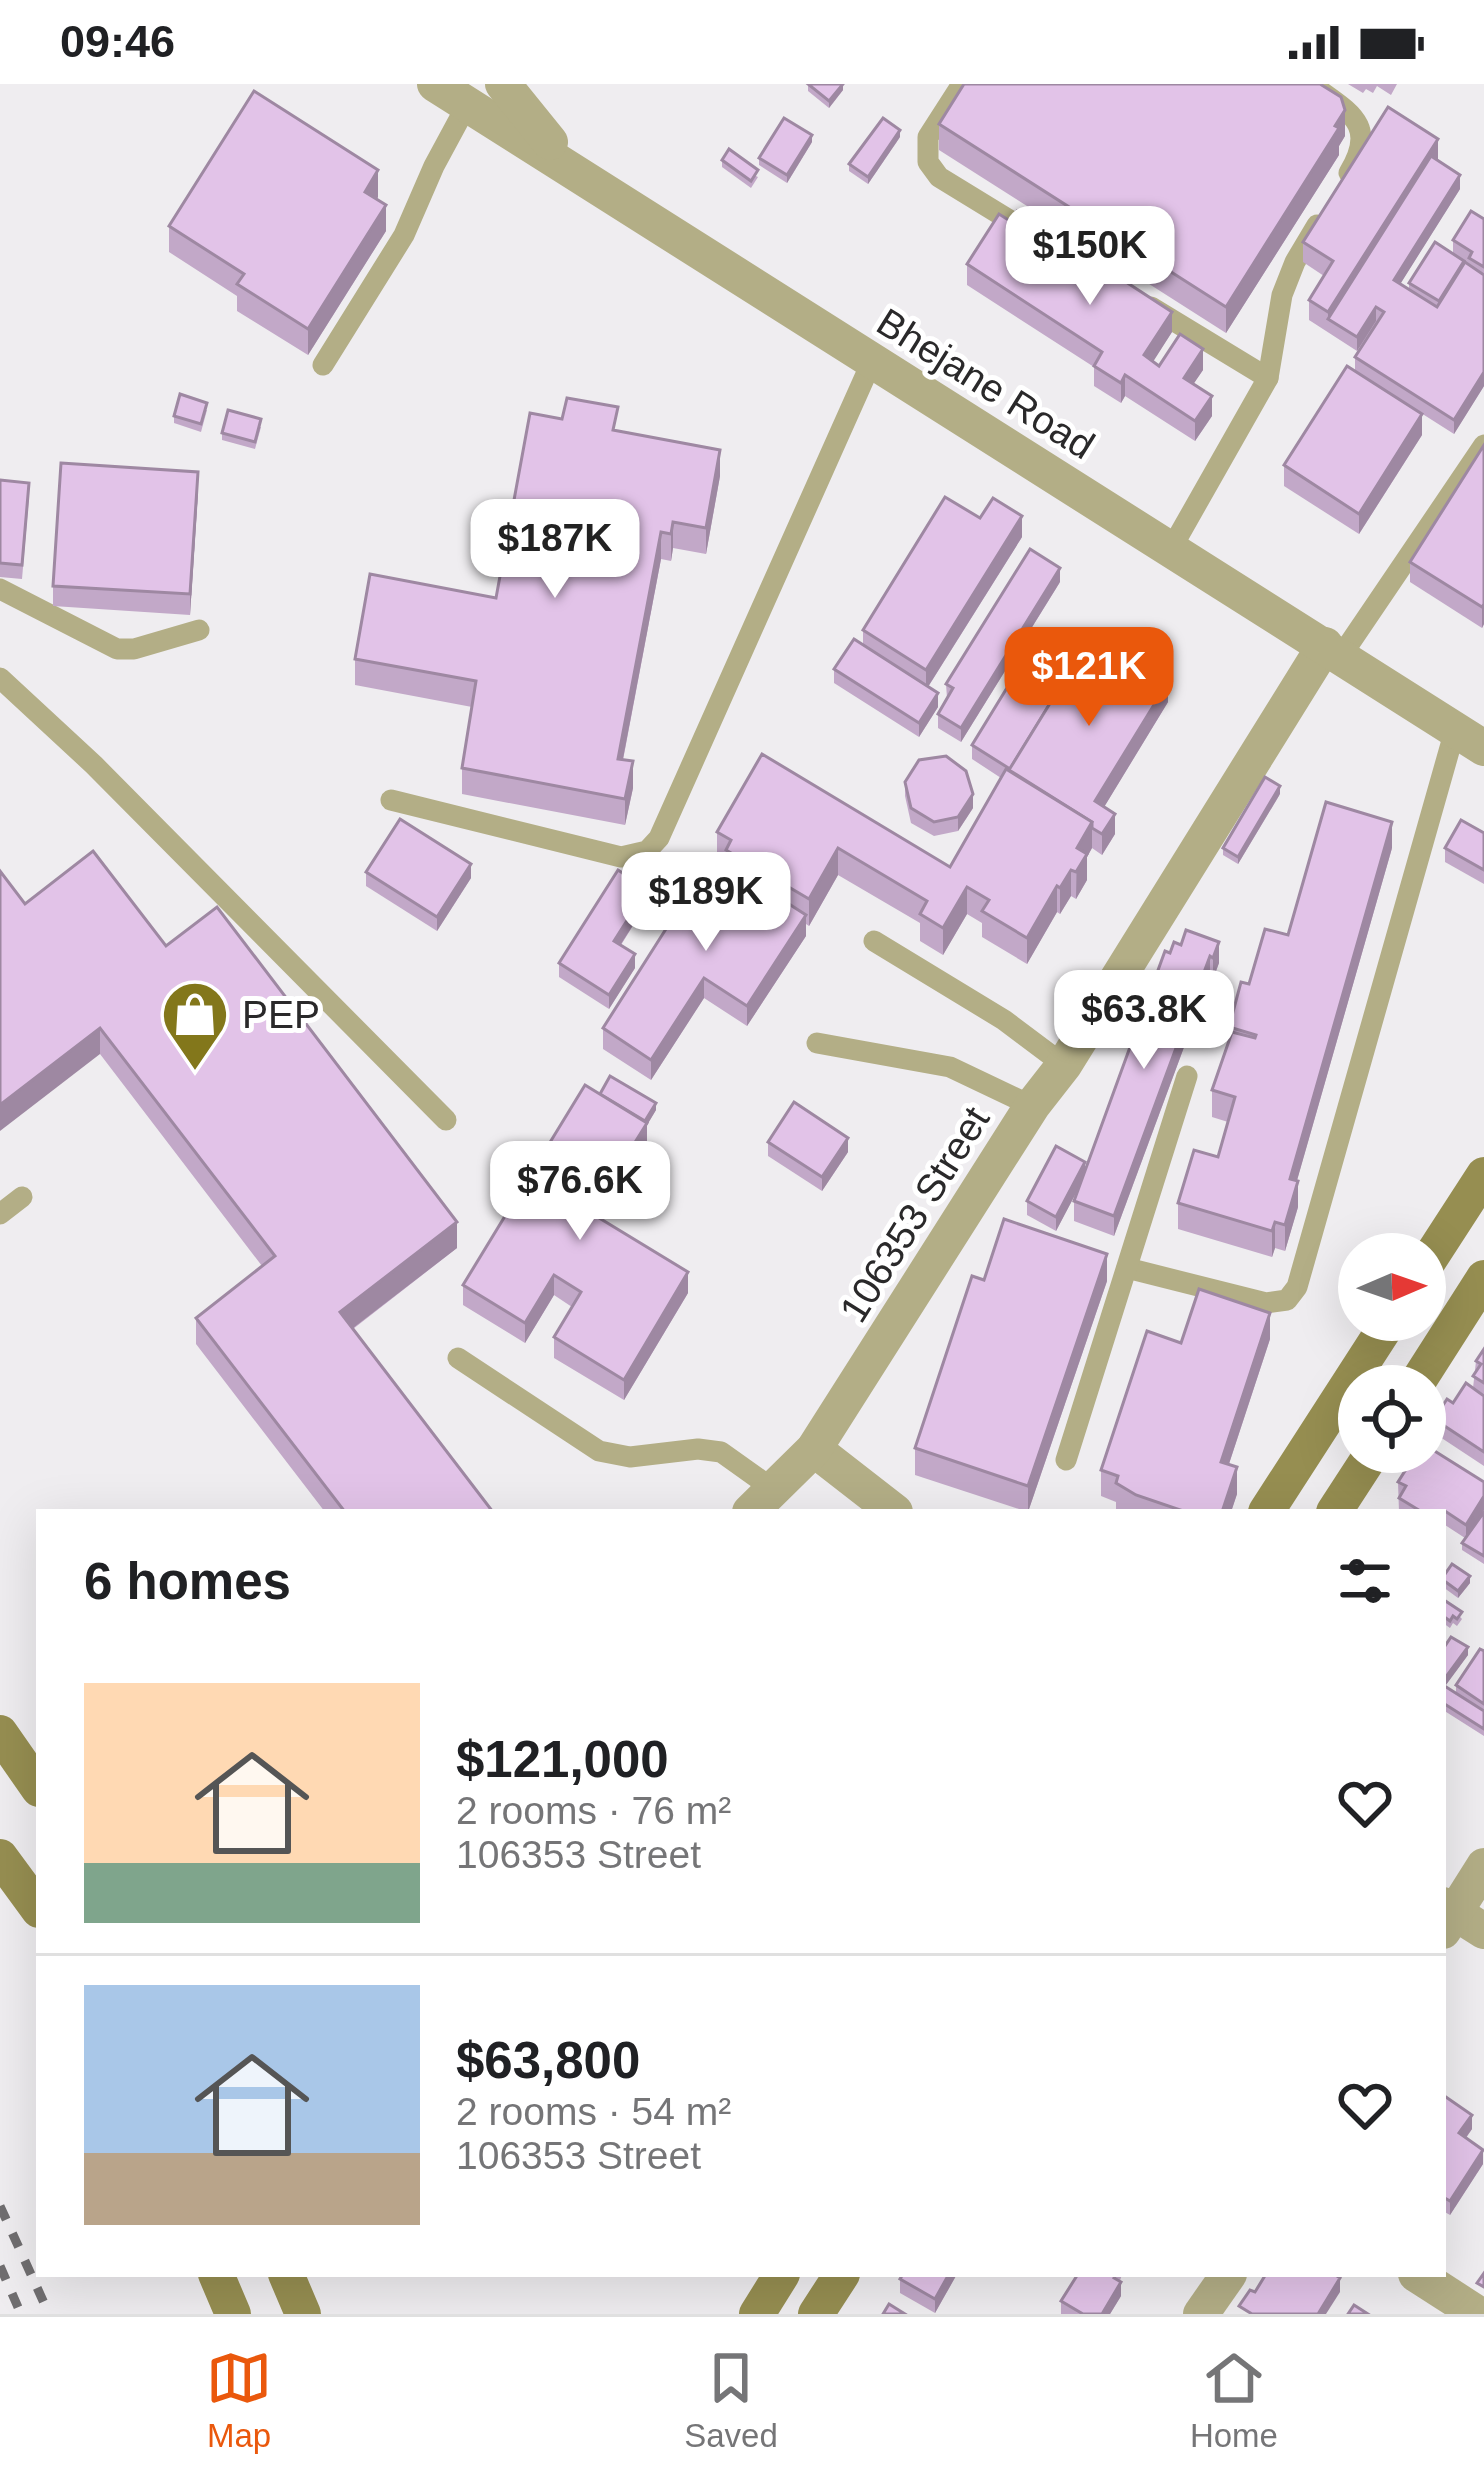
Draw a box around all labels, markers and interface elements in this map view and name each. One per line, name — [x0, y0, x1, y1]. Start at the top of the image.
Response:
text: 09:46 — [60, 16, 175, 67]
pin: $150K — [1006, 206, 1174, 308]
text: $150K — [1033, 223, 1147, 266]
street label: Bhejane Road — [870, 300, 1102, 467]
pin: $187K — [471, 499, 639, 601]
text: $187K — [498, 516, 612, 559]
pin: $121K — [1005, 627, 1173, 729]
text: $121K — [1032, 644, 1146, 687]
pin: $189K — [622, 852, 790, 954]
text: $189K — [649, 869, 763, 912]
pin: $63.8K — [1046, 970, 1242, 1072]
shop icon: PEP — [160, 979, 230, 1073]
text: $63.8K — [1081, 987, 1207, 1030]
place label: PEP — [242, 993, 320, 1036]
street label: 106353 Street — [831, 1099, 998, 1330]
pin: $76.6K — [482, 1141, 678, 1243]
text: $76.6K — [517, 1158, 643, 1201]
north arrow — [1338, 1233, 1446, 1341]
map controls — [1338, 1233, 1446, 1473]
button: locate — [1338, 1365, 1446, 1473]
icon: filters — [1332, 1548, 1398, 1614]
text: 6 homes — [84, 1553, 291, 1610]
icon: home — [180, 1731, 324, 1875]
text: $121,000 — [456, 1731, 669, 1788]
icon: heart — [1332, 1770, 1398, 1836]
text: 2 rooms · 76 m² — [456, 1789, 731, 1832]
text: 106353 Street — [456, 1833, 701, 1876]
text: $63,800 — [456, 2032, 640, 2089]
icon: home — [180, 2033, 324, 2177]
icon: heart — [1332, 2072, 1398, 2138]
text: 2 rooms · 54 m² — [456, 2090, 731, 2133]
text: 106353 Street — [456, 2134, 701, 2177]
tab: Map — [206, 2345, 272, 2455]
tab: Saved — [684, 2345, 778, 2455]
tab: Home — [1190, 2345, 1278, 2455]

